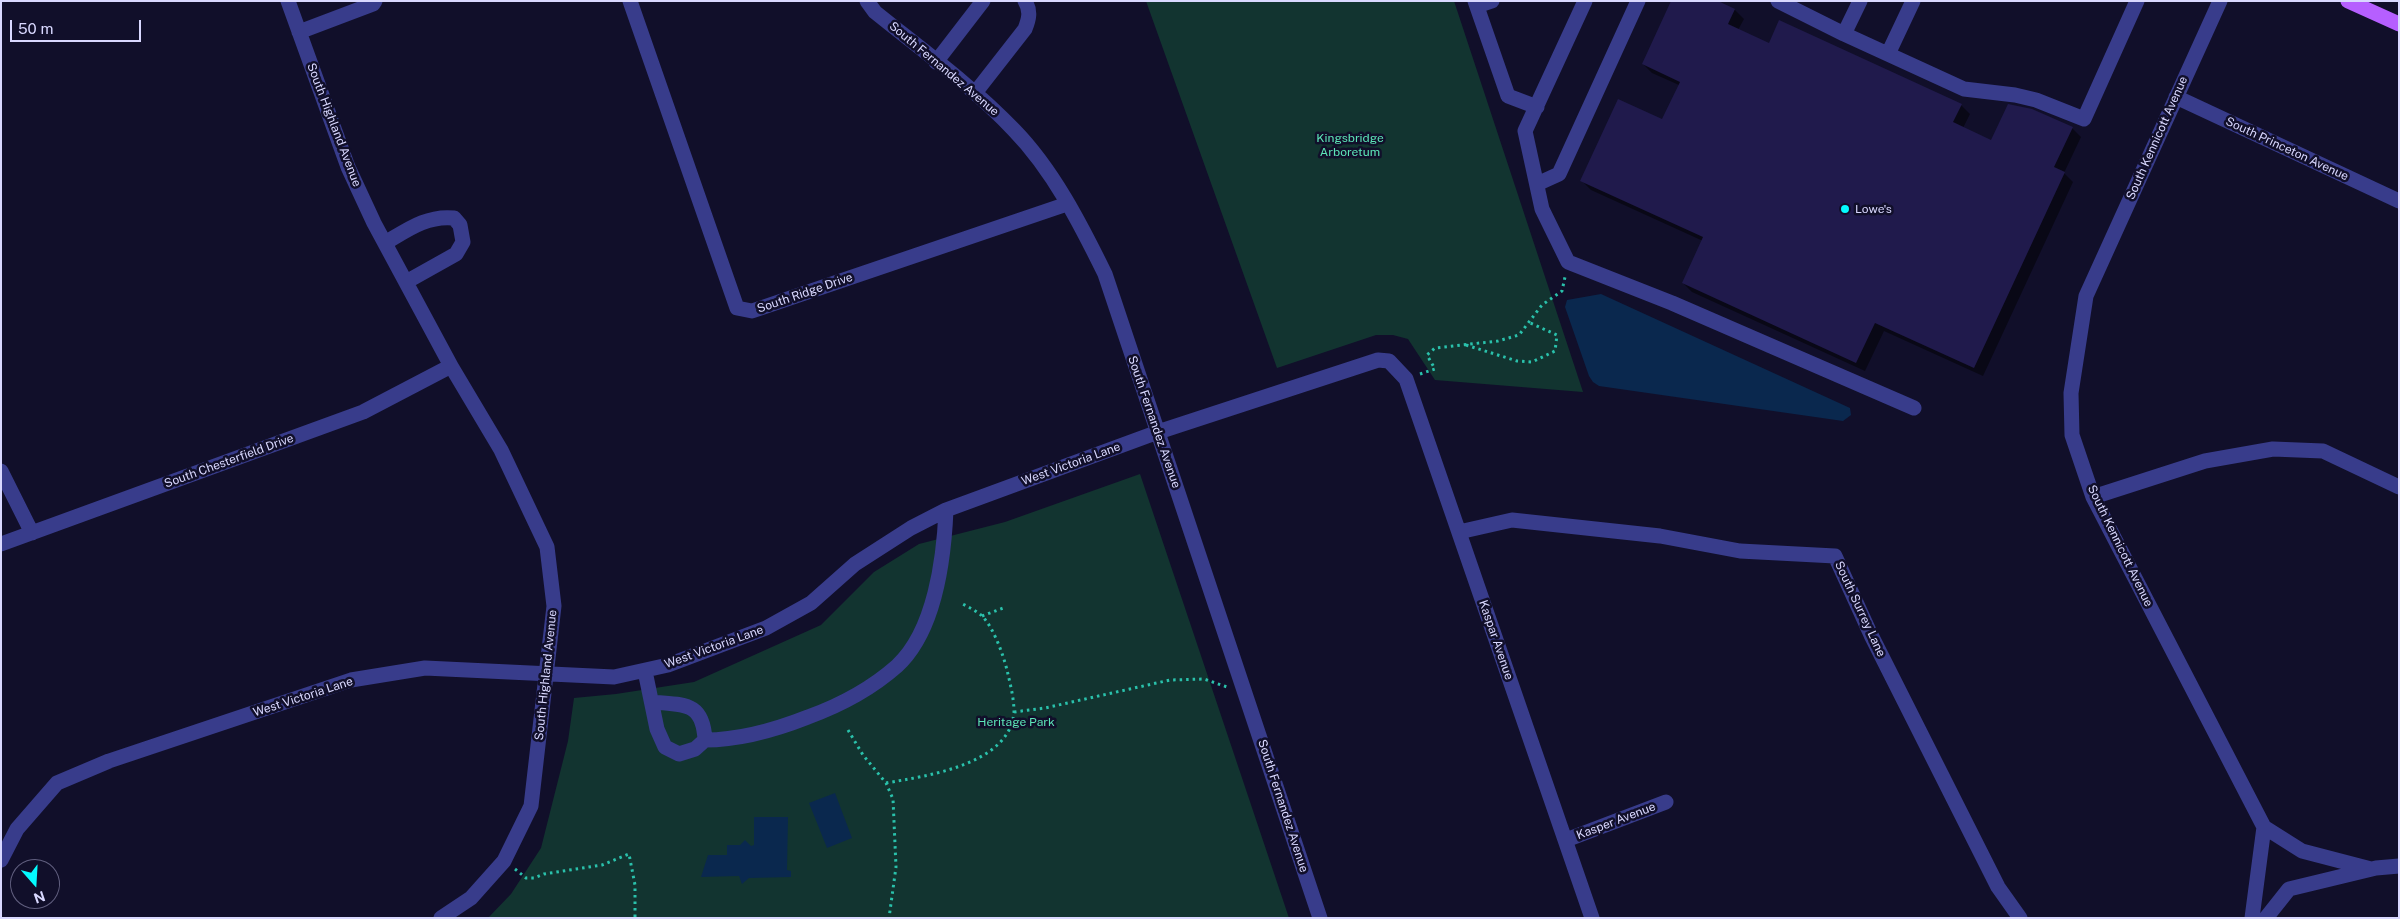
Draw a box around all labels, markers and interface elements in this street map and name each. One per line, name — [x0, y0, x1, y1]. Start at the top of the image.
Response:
scale bar — [12, 10, 144, 42]
street label: South Fernandez Avenue — [886, 19, 1002, 119]
text: 50 m — [18, 20, 53, 37]
street label: South Highland Avenue — [304, 61, 364, 189]
street label: South Kennicott Avenue — [2123, 74, 2191, 202]
street label: South Princeton Avenue — [2223, 114, 2351, 184]
park label: Kingsbridge Arboretum — [1316, 131, 1384, 159]
place label: Lowe's — [1855, 202, 1892, 216]
marker: Lowe's — [1839, 203, 1851, 215]
street label: South Ridge Drive — [755, 270, 855, 316]
street label: South Fernandez Avenue — [1125, 354, 1183, 490]
street label: South Chesterfield Drive — [162, 431, 296, 491]
street label: West Victoria Lane — [1020, 439, 1122, 489]
street label: South Kennicott Avenue — [2084, 483, 2156, 609]
street label: South Surrey Lane — [1832, 559, 1888, 659]
street label: Kaspar Avenue — [1476, 598, 1516, 682]
street label: South Highland Avenue — [532, 609, 560, 741]
street label: West Victoria Lane — [663, 622, 765, 672]
street label: West Victoria Lane — [251, 674, 355, 720]
park label: Heritage Park — [977, 715, 1055, 729]
street label: South Fernandez Avenue — [1255, 738, 1311, 874]
street label: Kasper Avenue — [1574, 799, 1658, 843]
north arrow — [10, 859, 60, 909]
text: N — [32, 888, 47, 907]

